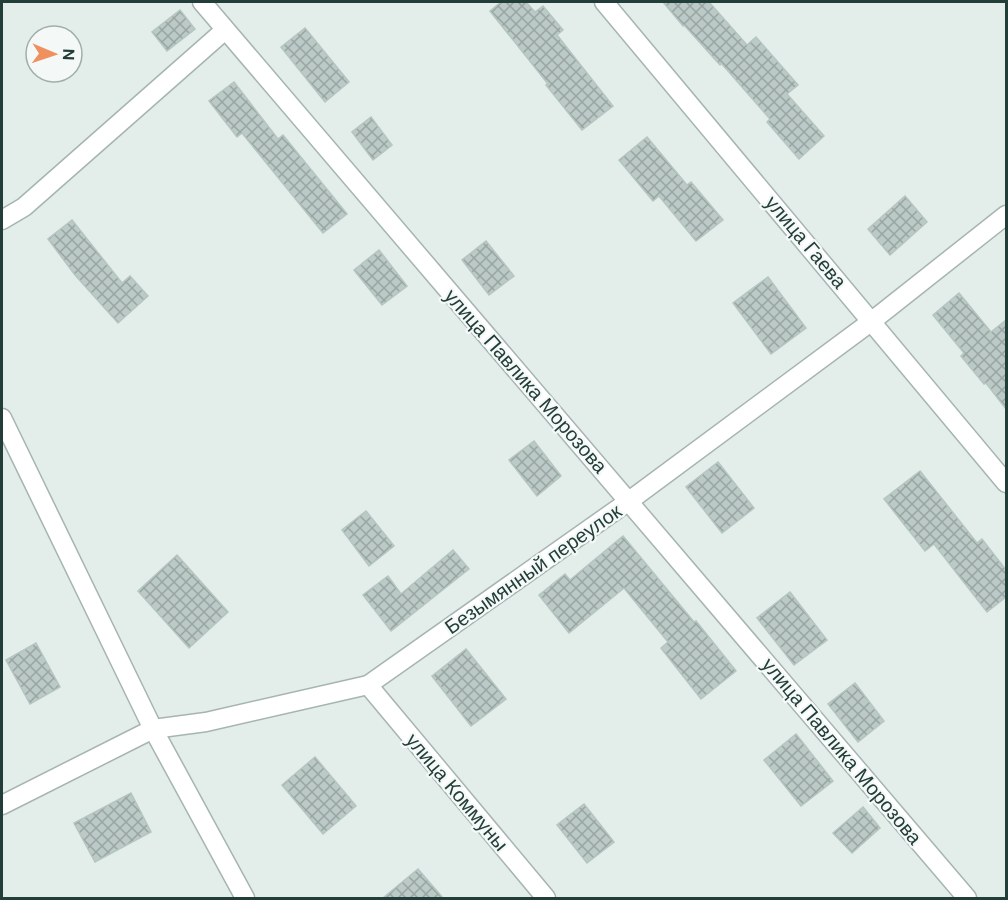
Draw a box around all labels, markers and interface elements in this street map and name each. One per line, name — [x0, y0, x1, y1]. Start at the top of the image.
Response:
north arrow — [24, 24, 84, 84]
text: N — [58, 48, 79, 61]
street label: улица Гаева — [759, 190, 853, 295]
street label: улица Павлика Морозова — [439, 283, 614, 479]
street label: Безымянный переулок — [439, 498, 627, 640]
street label: улица Павлика Морозова — [756, 652, 928, 850]
street label: улица Коммуны — [400, 728, 514, 856]

